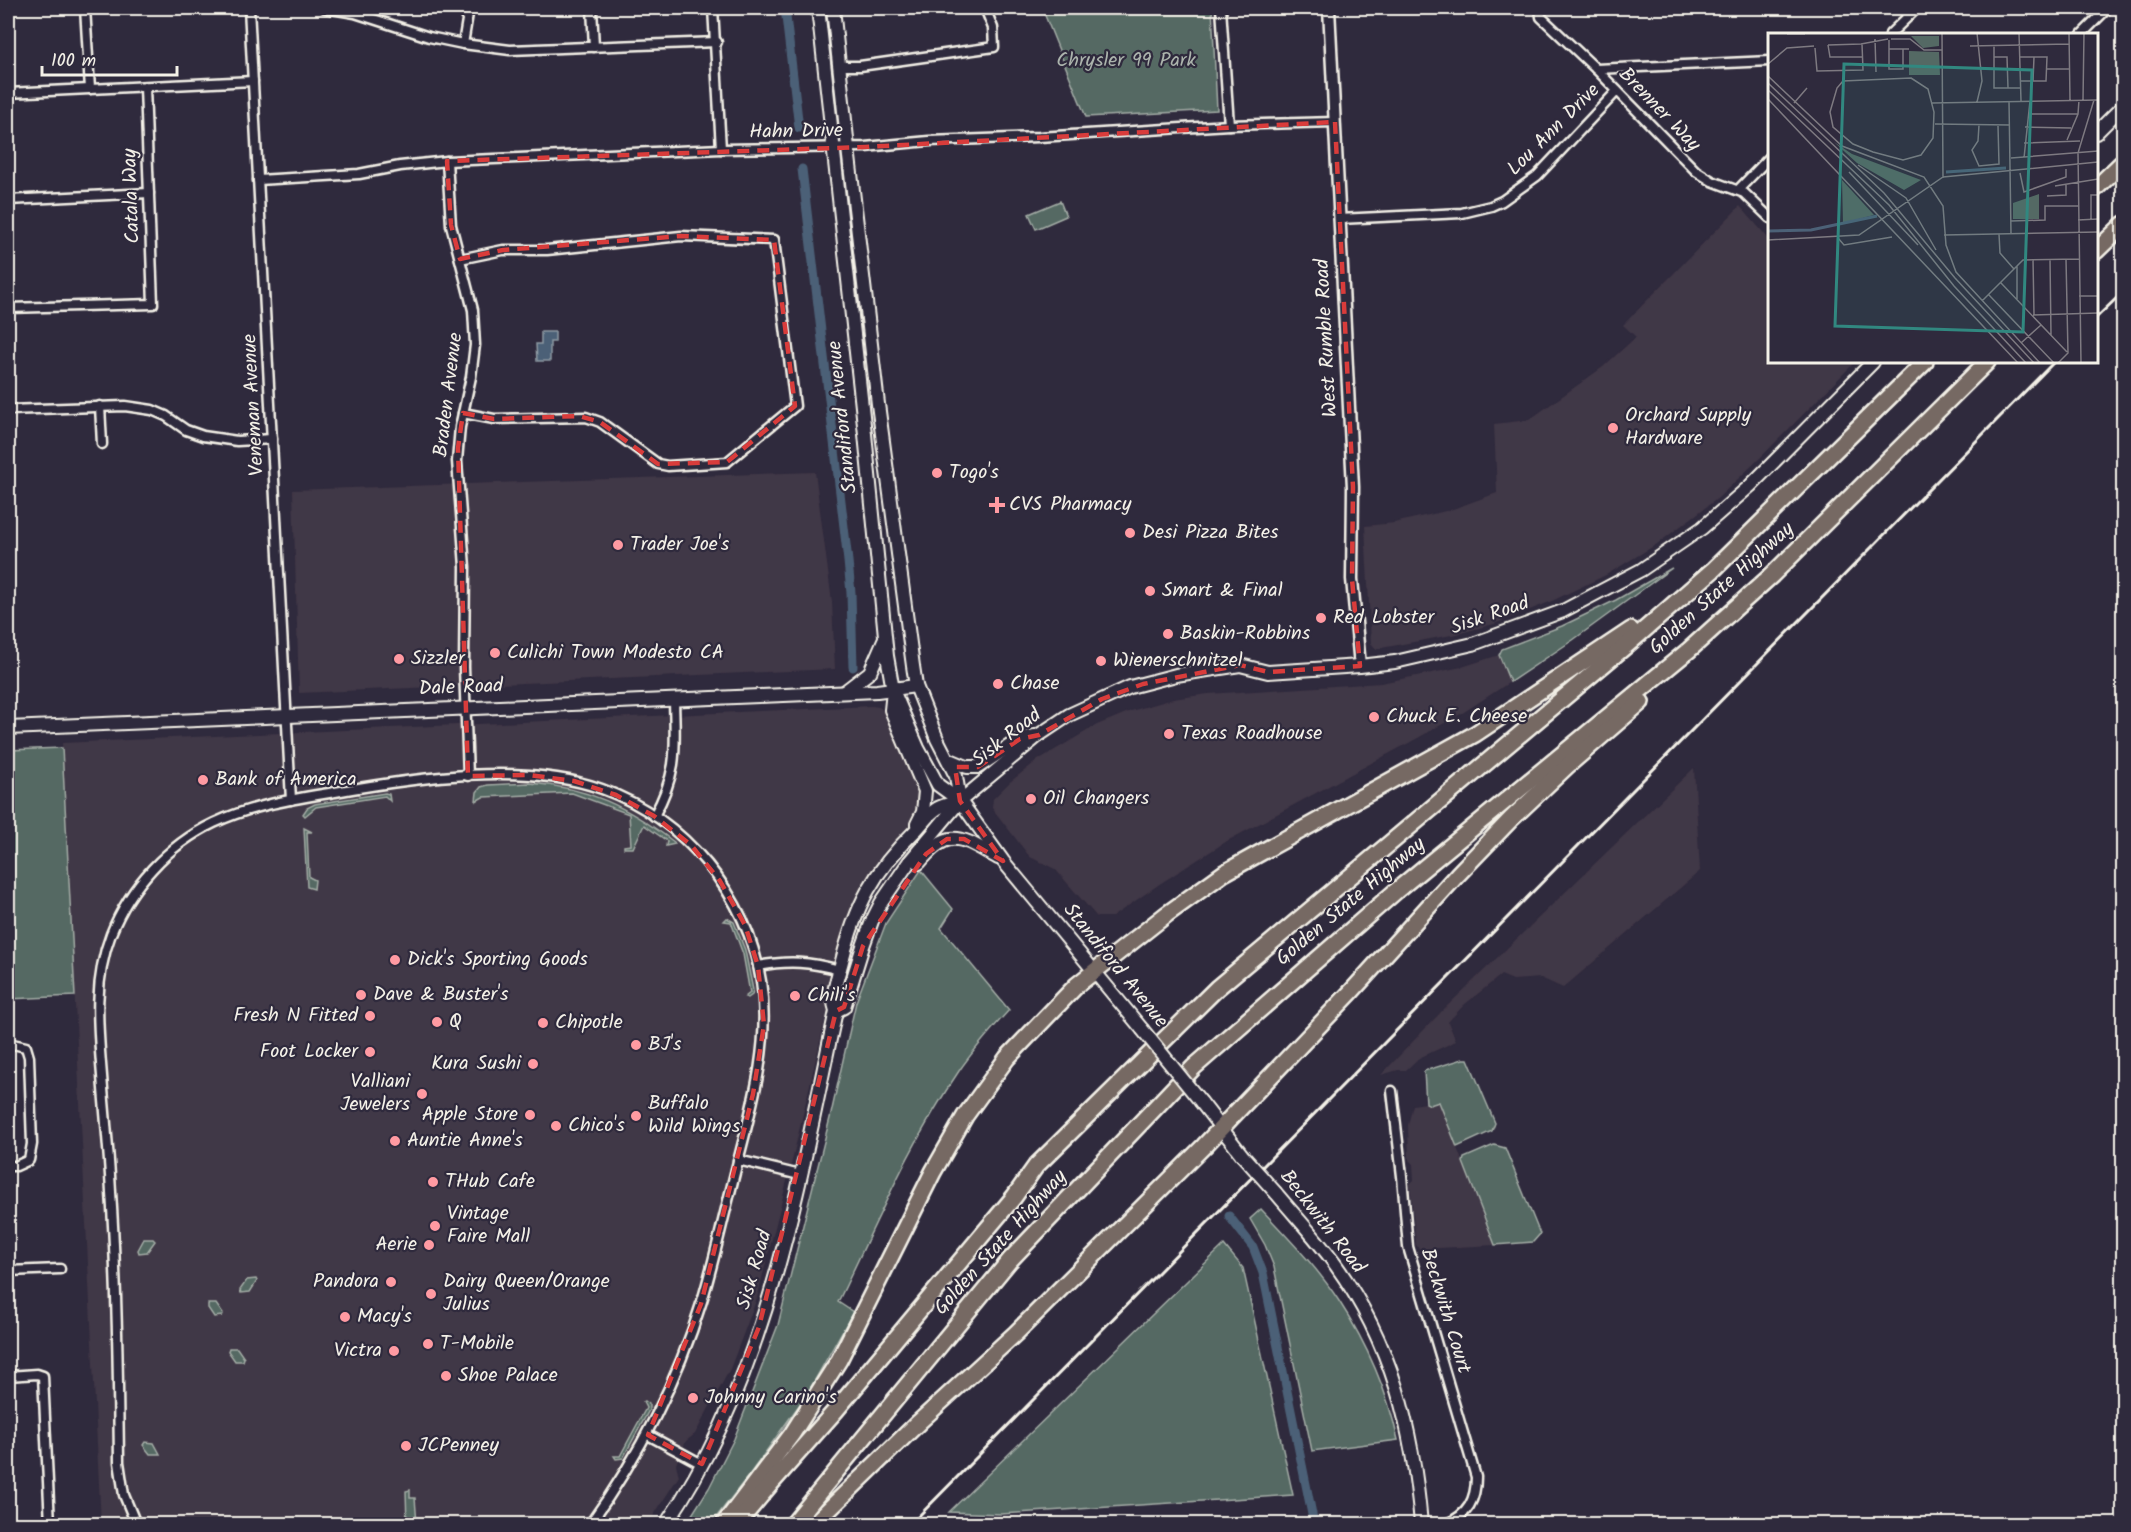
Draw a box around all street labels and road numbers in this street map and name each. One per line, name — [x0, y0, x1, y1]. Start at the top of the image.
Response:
street label: Brenner Way — [1610, 60, 1708, 160]
street label: Lou Ann Drive — [1500, 76, 1608, 184]
street label: Hahn Drive — [749, 115, 843, 149]
street label: Catala Way — [114, 147, 150, 244]
street label: West Rumble Road — [1307, 257, 1347, 418]
street label: Braden Avenue — [425, 331, 473, 459]
street label: Veneman Avenue — [234, 333, 274, 477]
street label: Standiford Avenue — [819, 339, 867, 495]
street label: Golden State Highway — [1642, 514, 1803, 663]
street label: Sisk Road — [1446, 587, 1535, 644]
street label: Dale Road — [418, 671, 505, 705]
street label: Sisk Road — [965, 700, 1050, 776]
street label: Golden State Highway — [1269, 829, 1433, 974]
street label: Standiford Avenue — [1054, 896, 1176, 1036]
street label: Golden State Highway — [927, 1162, 1076, 1323]
street label: Beckwith Road — [1271, 1163, 1374, 1282]
street label: Sisk Road — [728, 1225, 782, 1314]
street label: Beckwith Court — [1411, 1244, 1479, 1378]

